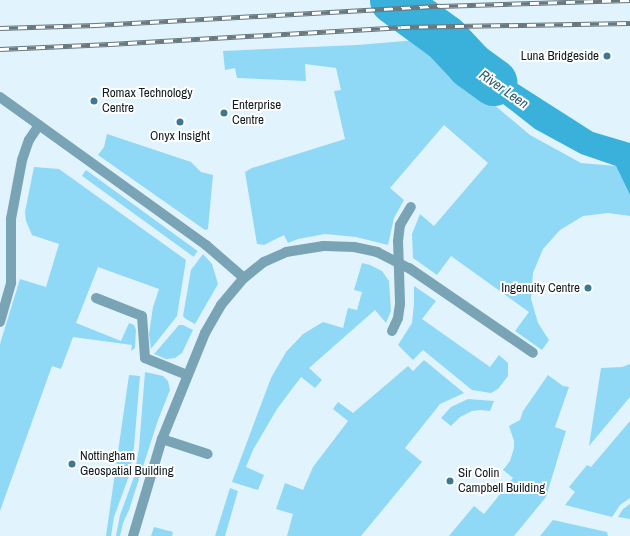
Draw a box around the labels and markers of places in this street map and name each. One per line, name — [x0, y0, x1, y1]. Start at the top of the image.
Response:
place label: Luna Bridgeside — [521, 48, 599, 64]
marker: Luna Bridgeside — [602, 51, 612, 61]
place label: Romax Technology Centre — [102, 86, 193, 117]
marker: Romax Technology Centre — [89, 96, 99, 106]
place label: Enterprise Centre — [232, 98, 281, 129]
marker: Enterprise Centre — [219, 108, 229, 118]
marker: Onyx Insight — [175, 117, 185, 127]
place label: Onyx Insight — [150, 128, 210, 144]
place label: Ingenuity Centre — [501, 280, 580, 296]
marker: Ingenuity Centre — [583, 283, 593, 293]
place label: Nottingham Geospatial Building — [80, 449, 174, 480]
marker: Nottingham Geospatial Building — [67, 459, 77, 469]
place label: Sir Colin Campbell Building — [458, 466, 545, 497]
marker: Sir Colin Campbell Building — [445, 476, 455, 486]

